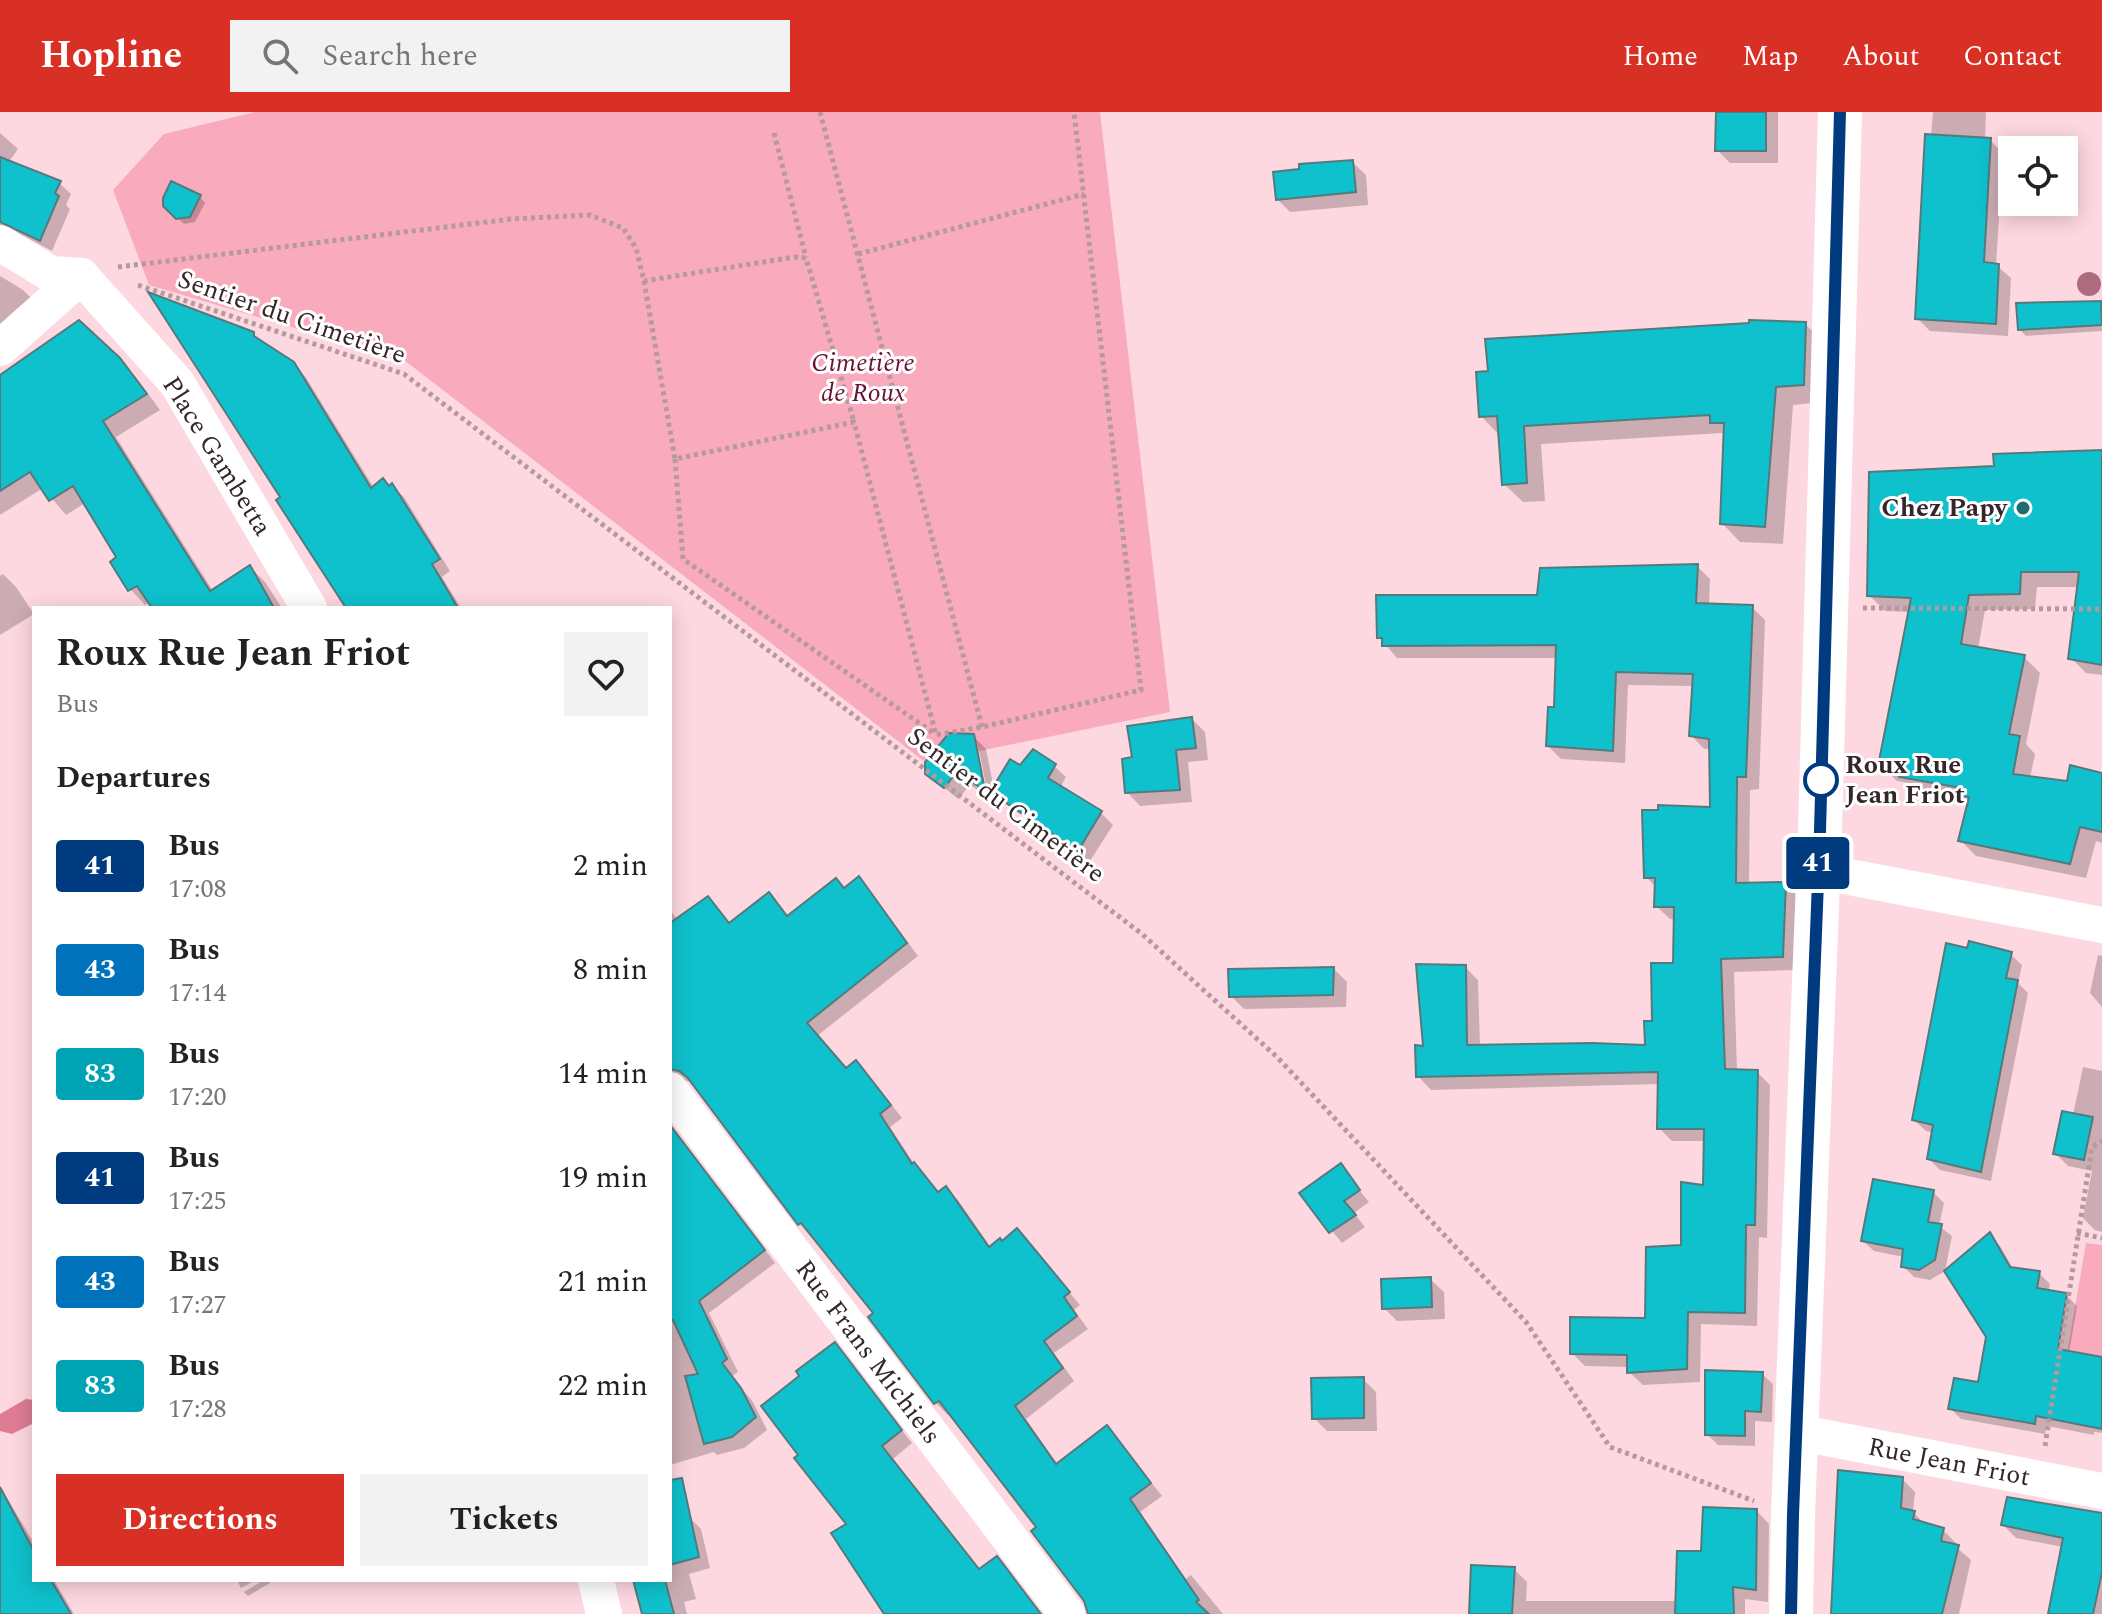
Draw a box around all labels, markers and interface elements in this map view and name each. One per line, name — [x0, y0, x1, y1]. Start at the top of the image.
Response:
search box — [230, 20, 790, 92]
text: Hopline — [40, 27, 182, 85]
text: Search here — [322, 33, 478, 79]
icon: search — [258, 34, 302, 78]
text: Home — [1622, 35, 1698, 78]
text: Map — [1742, 35, 1798, 78]
text: About — [1842, 35, 1919, 78]
text: Contact — [1963, 35, 2062, 78]
map controls — [1998, 136, 2078, 216]
button: locate — [1998, 136, 2078, 216]
street label: Sentier du Cimetière — [172, 259, 412, 375]
park label: Cimetière de Roux — [811, 343, 915, 413]
street label: Place Gambetta — [152, 368, 282, 544]
place label: Chez Papy — [1881, 488, 2009, 528]
marker: Chez Papy — [2014, 499, 2032, 517]
text: Roux Rue Jean Friot — [56, 625, 410, 683]
button: heart — [564, 632, 648, 716]
text: Bus — [56, 684, 99, 724]
street label: Sentier du Cimetière — [898, 717, 1114, 893]
place label: Roux Rue Jean Friot — [1845, 745, 1965, 815]
text: Departures — [56, 755, 211, 801]
marker: Roux Rue Jean Friot — [1804, 763, 1838, 797]
text: Bus — [168, 823, 220, 869]
line badge: 41 — [1782, 837, 1854, 889]
text: 41 — [1802, 841, 1834, 884]
text: 2 min — [573, 843, 648, 889]
text: 41 — [84, 844, 116, 887]
text: 17:08 — [168, 869, 227, 909]
text: Bus — [168, 927, 220, 973]
text: 8 min — [573, 947, 648, 993]
text: 43 — [84, 948, 116, 991]
text: 17:14 — [168, 973, 227, 1013]
text: Bus — [168, 1031, 220, 1077]
text: 14 min — [558, 1051, 648, 1097]
text: 83 — [84, 1052, 116, 1095]
text: 17:20 — [168, 1077, 227, 1117]
text: Bus — [168, 1135, 220, 1181]
text: 19 min — [558, 1155, 648, 1201]
text: 41 — [84, 1156, 116, 1199]
text: 17:25 — [168, 1181, 227, 1221]
text: Bus — [168, 1239, 220, 1285]
street label: Rue Frans Michiels — [785, 1251, 951, 1453]
text: 21 min — [558, 1259, 648, 1305]
text: 43 — [84, 1260, 116, 1303]
text: 17:27 — [168, 1285, 227, 1325]
text: Bus — [168, 1343, 220, 1389]
text: 22 min — [558, 1363, 648, 1409]
text: 83 — [84, 1364, 116, 1407]
text: 17:28 — [168, 1389, 227, 1429]
street label: Rue Jean Friot — [1864, 1427, 2034, 1497]
button: Directions — [56, 1474, 344, 1566]
button: Tickets — [360, 1474, 648, 1566]

